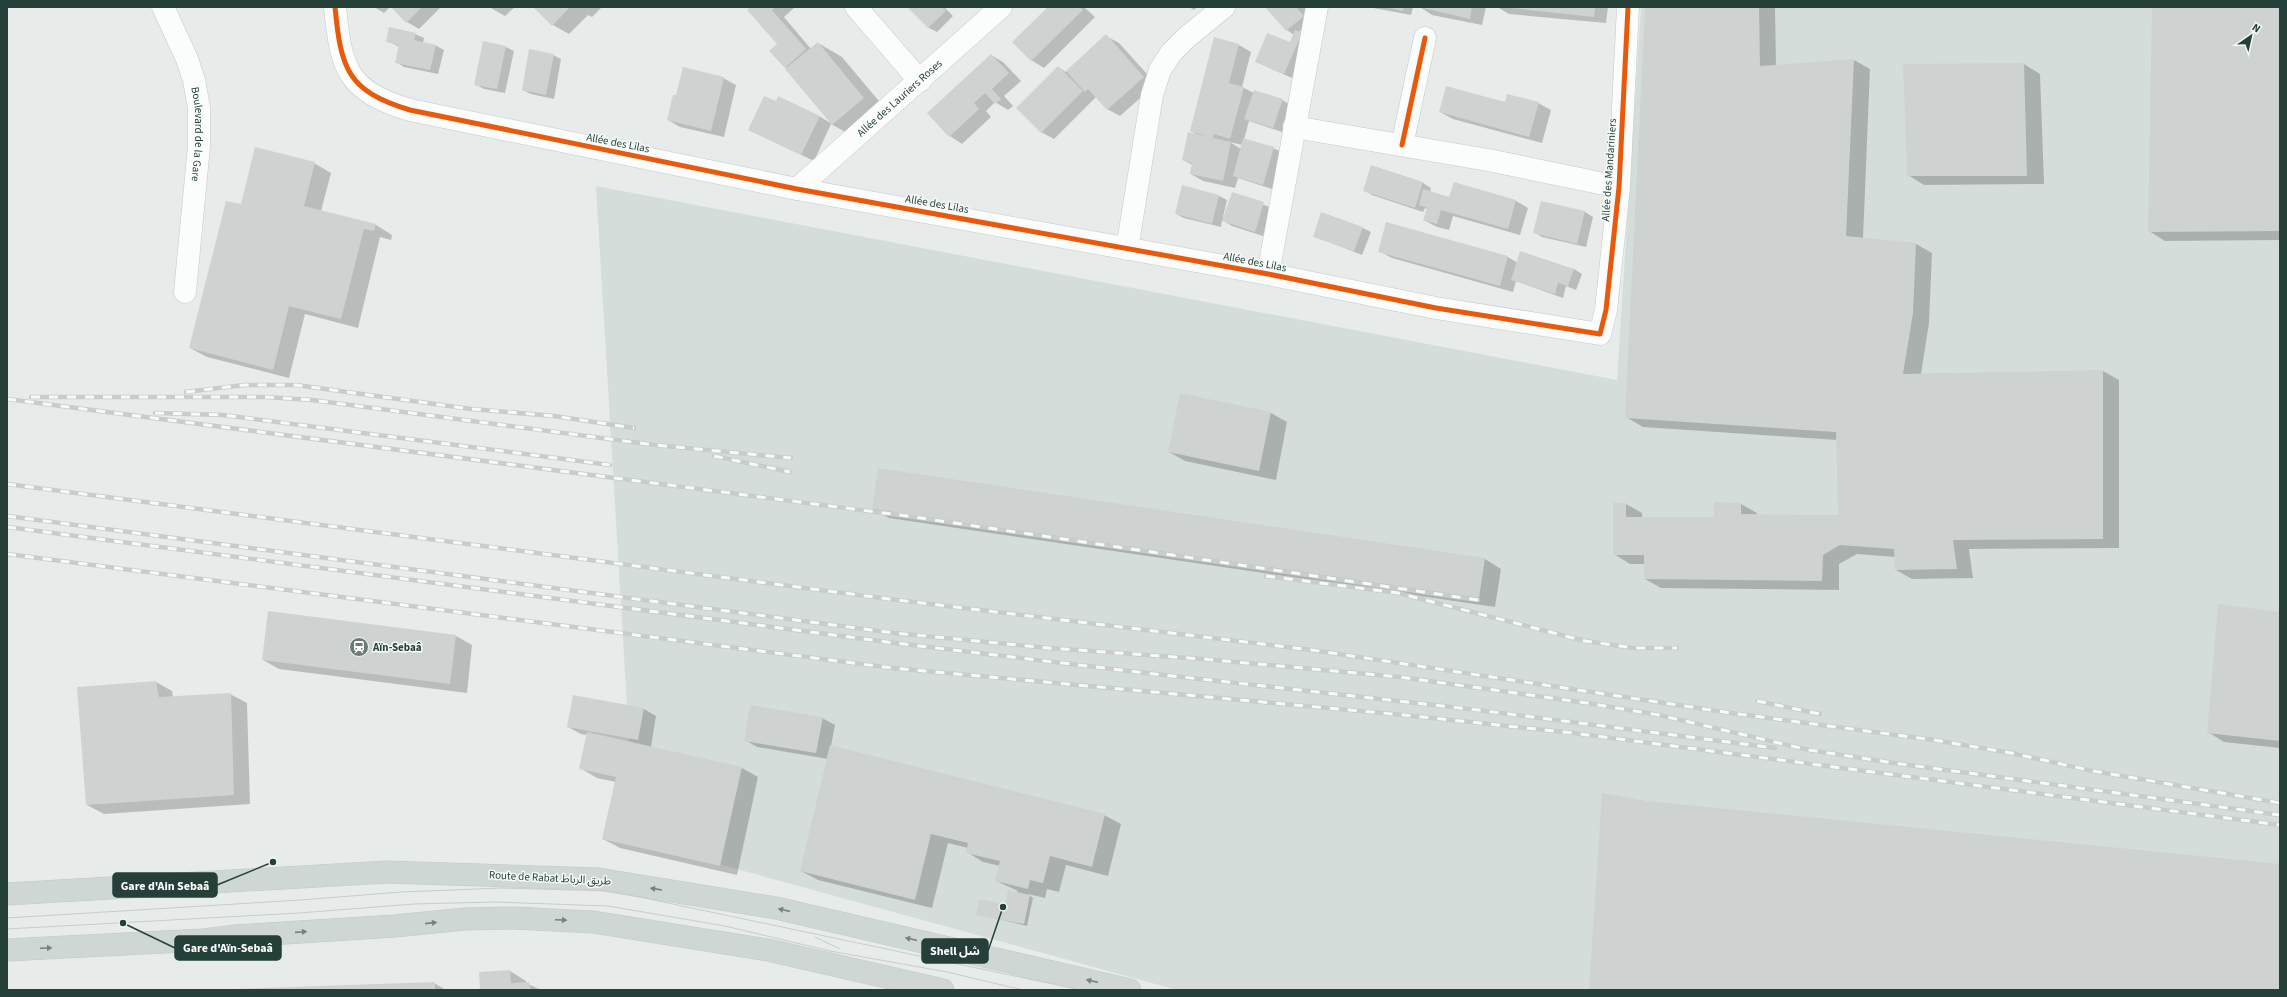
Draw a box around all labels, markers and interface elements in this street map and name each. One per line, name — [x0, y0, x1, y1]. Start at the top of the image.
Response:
north arrow — [2231, 16, 2271, 56]
text: N — [2249, 20, 2264, 36]
street label: Allée des Lauriers Roses — [853, 56, 945, 140]
street label: Boulevard de la Gare — [188, 86, 207, 183]
street label: Allée des Mandariniers — [1598, 118, 1620, 222]
street label: Allée des Lilas — [585, 130, 651, 157]
street label: Allée des Lilas — [904, 191, 970, 217]
street label: Allée des Lilas — [1222, 249, 1288, 276]
station icon: Aïn-Sebaâ — [348, 636, 370, 658]
place label: Aïn-Sebaâ — [372, 640, 422, 655]
street label: Route de Rabat طريق الرباط — [489, 867, 611, 889]
callout: Gare d'Ain Sebaâ — [113, 873, 217, 897]
text: Gare d'Ain Sebaâ — [121, 878, 209, 895]
one-way arrow — [650, 885, 662, 891]
one-way arrow — [778, 907, 790, 913]
one-way arrow — [555, 917, 567, 924]
one-way arrow — [425, 920, 437, 926]
one-way arrow — [295, 928, 307, 935]
one-way arrow — [904, 935, 917, 941]
callout: Gare d'Aïn-Sebaâ — [175, 936, 281, 960]
callout: Shell شل — [922, 939, 988, 963]
text: Gare d'Aïn-Sebaâ — [183, 940, 273, 957]
text: Shell شل — [930, 943, 980, 960]
one-way arrow — [40, 945, 52, 952]
one-way arrow — [1086, 978, 1098, 984]

